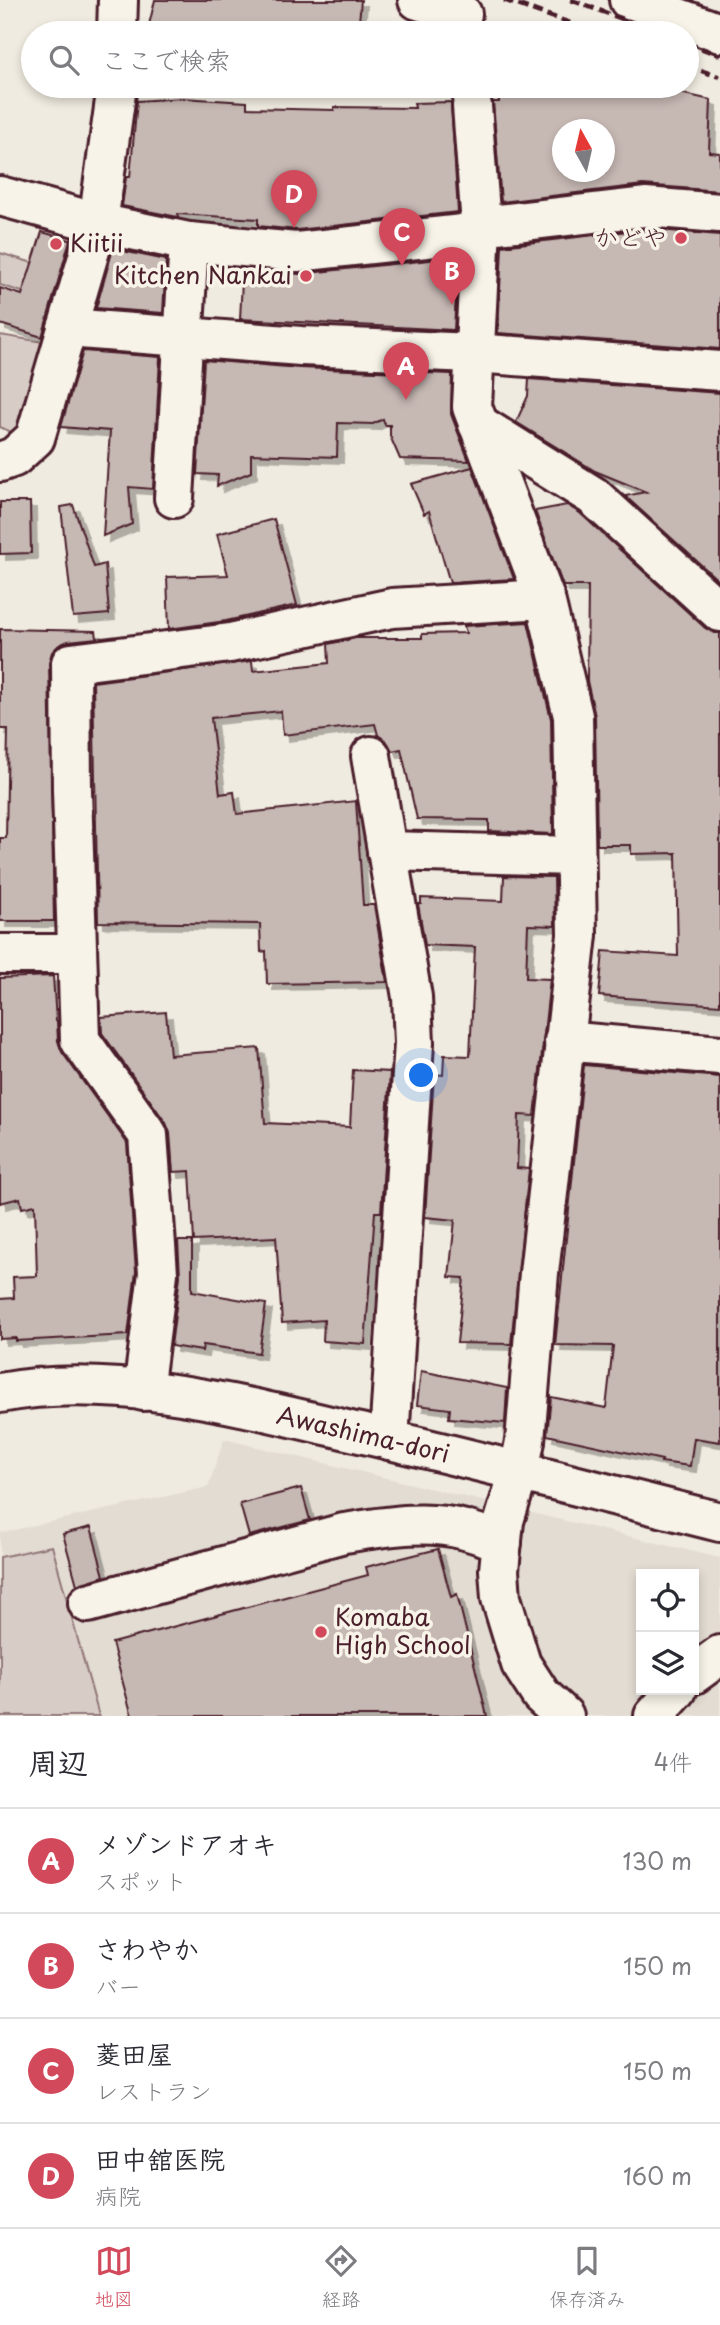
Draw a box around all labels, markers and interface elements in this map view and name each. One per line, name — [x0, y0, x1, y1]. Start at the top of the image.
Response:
search box — [21, 21, 699, 98]
text: ここで検索 — [101, 40, 231, 79]
icon: search — [45, 41, 83, 79]
north arrow — [552, 119, 615, 182]
pin: D — [271, 170, 317, 228]
pin: C — [379, 208, 425, 266]
place label: かどや — [594, 218, 667, 254]
place label: Kiitii — [70, 224, 123, 260]
marker: かどや — [673, 230, 689, 246]
marker: Kiitii — [48, 236, 64, 252]
pin: B — [429, 247, 475, 305]
place label: Kitchen Nankai — [114, 256, 292, 292]
marker: Kitchen Nankai — [298, 268, 314, 284]
pin: A — [383, 342, 429, 400]
your location — [404, 1058, 438, 1092]
street label: Awashima-dori — [273, 1396, 453, 1470]
map controls — [636, 1569, 699, 1695]
button: locate — [636, 1569, 699, 1632]
place label: Komaba High School — [335, 1598, 471, 1662]
marker: Komaba High School — [313, 1624, 329, 1640]
button: layers — [636, 1632, 699, 1695]
text: 周辺 — [28, 1739, 88, 1784]
text: 4件 — [654, 1744, 692, 1779]
text: メゾンドアオキ — [95, 1824, 277, 1863]
text: A — [42, 1843, 60, 1878]
text: 130 m — [622, 1843, 692, 1878]
text: スポット — [95, 1863, 187, 1898]
text: さわやか — [95, 1929, 199, 1968]
text: B — [43, 1948, 59, 1983]
text: 150 m — [623, 1948, 692, 1983]
text: バー — [95, 1968, 141, 2003]
text: 菱田屋 — [95, 2034, 173, 2073]
text: C — [42, 2053, 60, 2088]
text: 150 m — [623, 2053, 692, 2088]
text: レストラン — [95, 2073, 212, 2108]
text: 田中舘医院 — [95, 2139, 225, 2178]
text: D — [42, 2158, 60, 2193]
text: 160 m — [623, 2158, 692, 2193]
text: 病院 — [95, 2178, 141, 2213]
tab: 地図 — [95, 2242, 133, 2312]
tab: 経路 — [322, 2242, 360, 2312]
tab: 保存済み — [549, 2242, 625, 2312]

